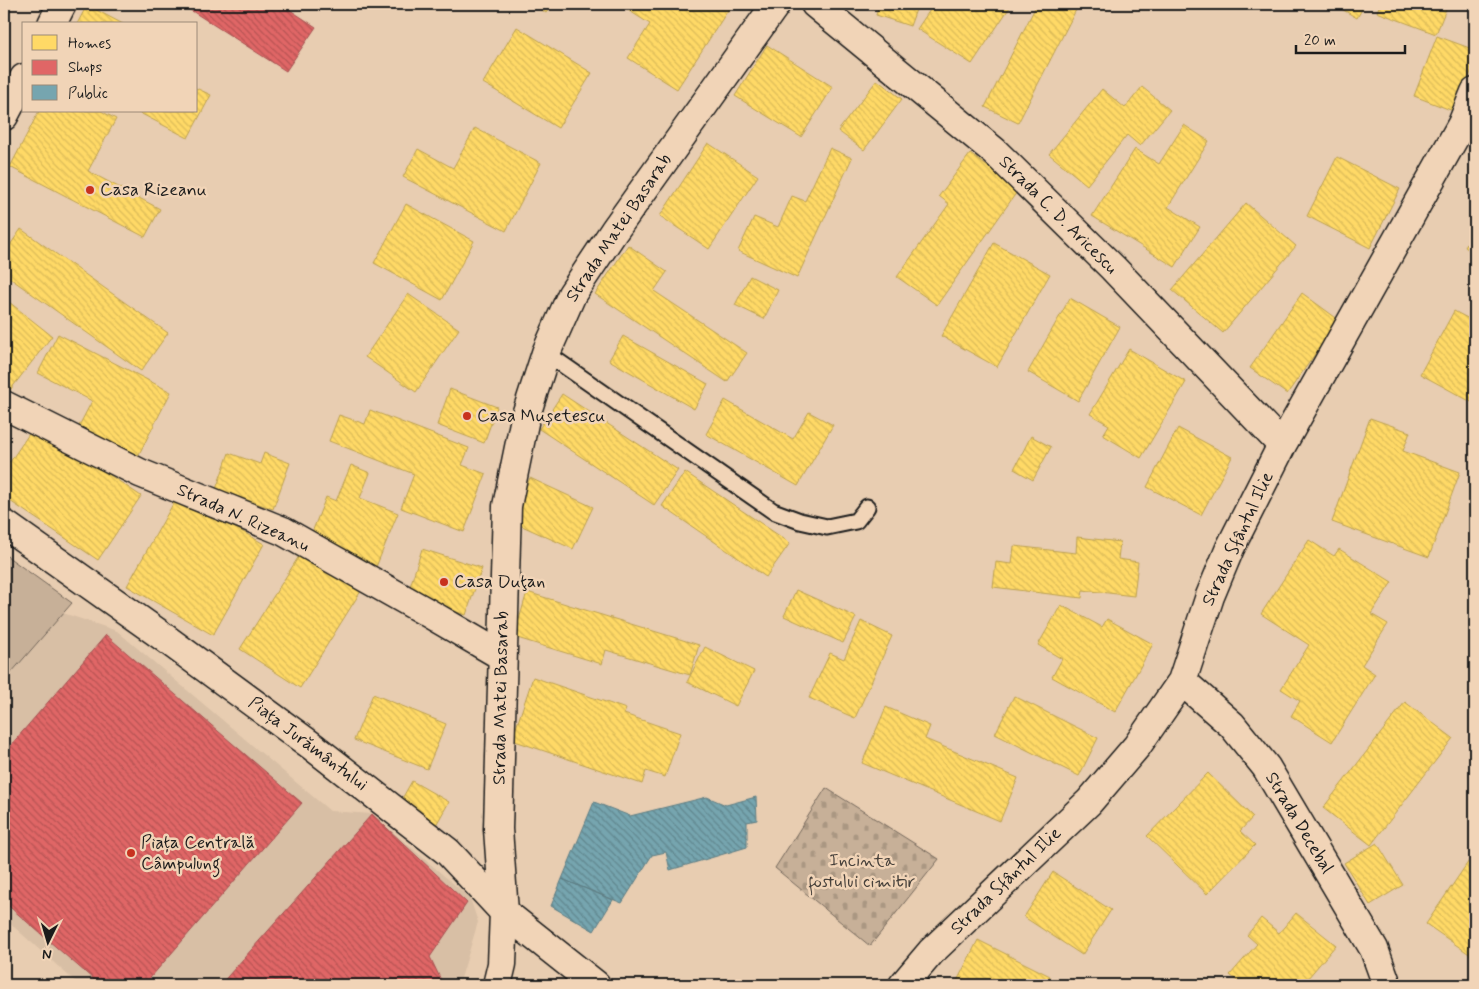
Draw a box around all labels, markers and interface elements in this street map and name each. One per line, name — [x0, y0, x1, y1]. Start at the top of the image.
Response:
legend — [22, 22, 198, 112]
scale bar — [1296, 22, 1405, 54]
text: 20 m — [1304, 31, 1336, 51]
text: Homes — [68, 34, 111, 54]
text: Shops — [68, 58, 103, 78]
text: Public — [68, 84, 108, 104]
street label: Strada Matei Basarab — [560, 149, 678, 307]
street label: Strada C. D. Aricescu — [993, 150, 1123, 280]
place label: Casa Rizeanu — [100, 178, 207, 202]
marker: Casa Rizeanu — [84, 184, 96, 196]
place label: Casa Mușetescu — [477, 404, 605, 428]
marker: Casa Mușetescu — [461, 410, 473, 422]
street label: Strada Sfântul Ilie — [1196, 468, 1280, 610]
street label: Strada N. Rizeanu — [173, 478, 313, 558]
place label: Casa Duţan — [454, 570, 545, 594]
marker: Casa Duţan — [438, 576, 450, 588]
street label: Strada Matei Basarab — [487, 611, 515, 785]
street label: Piața Jurământului — [243, 691, 373, 797]
street label: Strada Decebal — [1259, 768, 1339, 878]
street label: Strada Sfântul Ilie — [945, 822, 1067, 940]
place label: Piața Centrală Câmpulung — [141, 831, 255, 878]
marker: Piața Centrală Câmpulung — [125, 847, 137, 859]
park label: Incinta fostului cimitir — [809, 849, 916, 896]
north arrow — [22, 916, 72, 966]
text: N — [42, 945, 52, 963]

